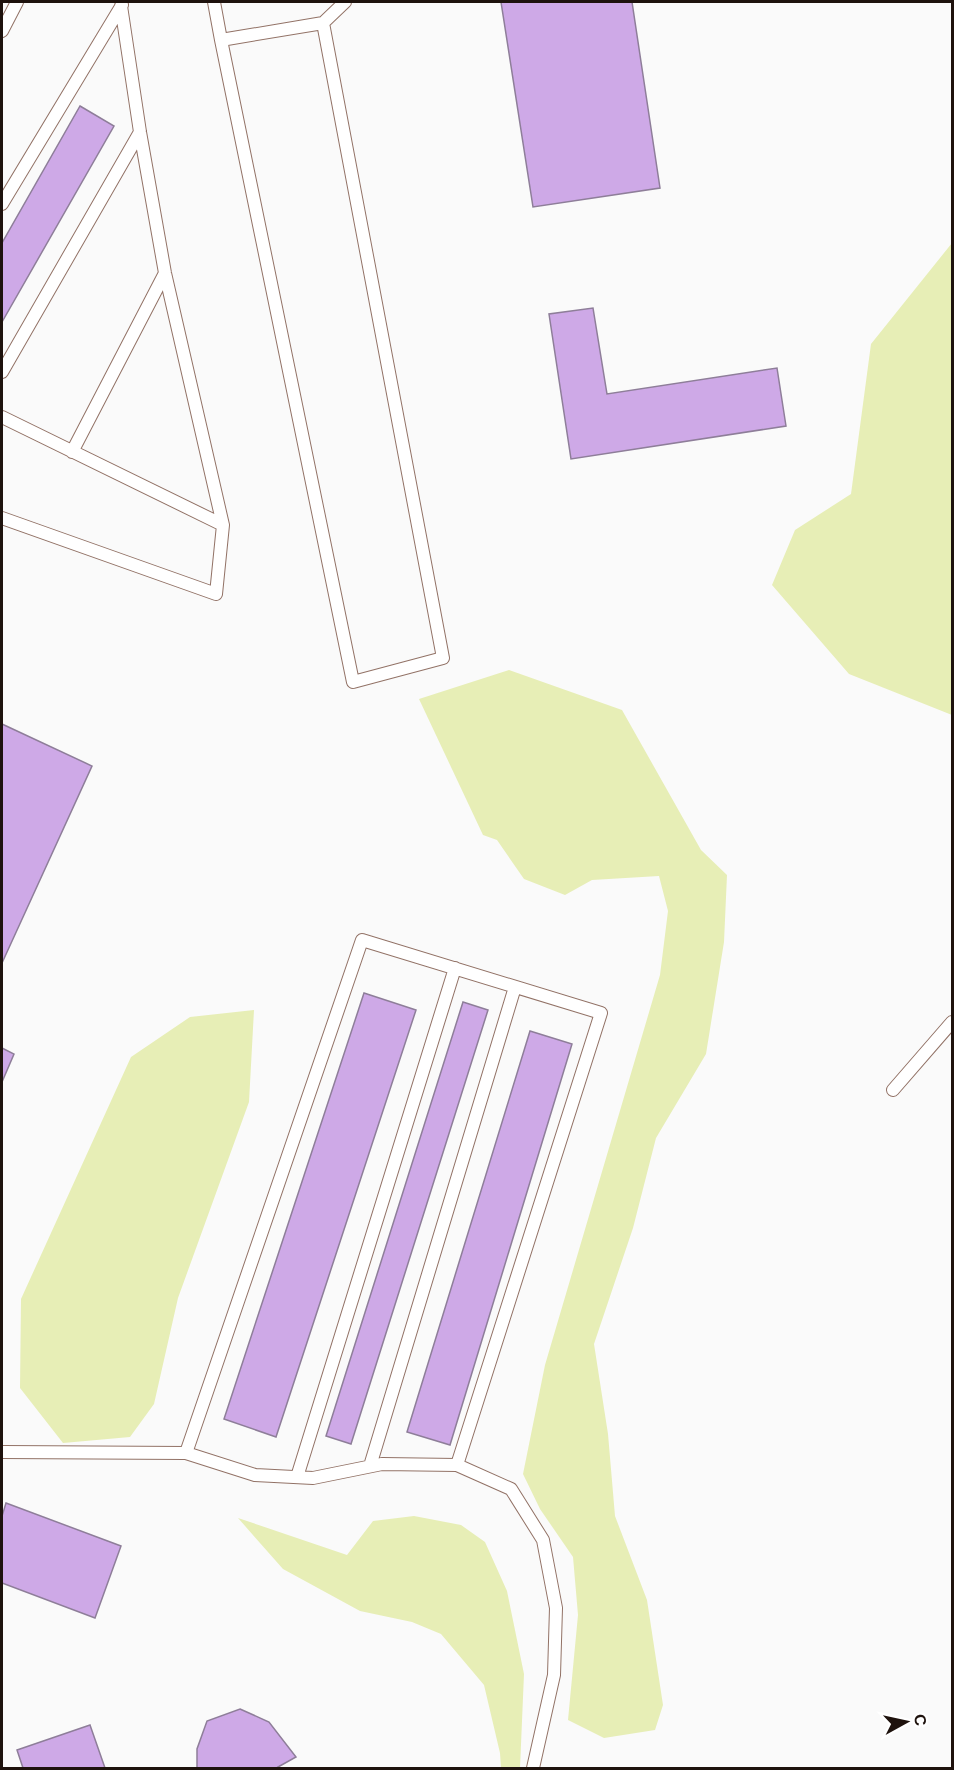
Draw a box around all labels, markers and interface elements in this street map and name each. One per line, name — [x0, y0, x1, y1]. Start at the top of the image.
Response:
north arrow — [876, 1692, 936, 1752]
text: С — [910, 1713, 931, 1727]

